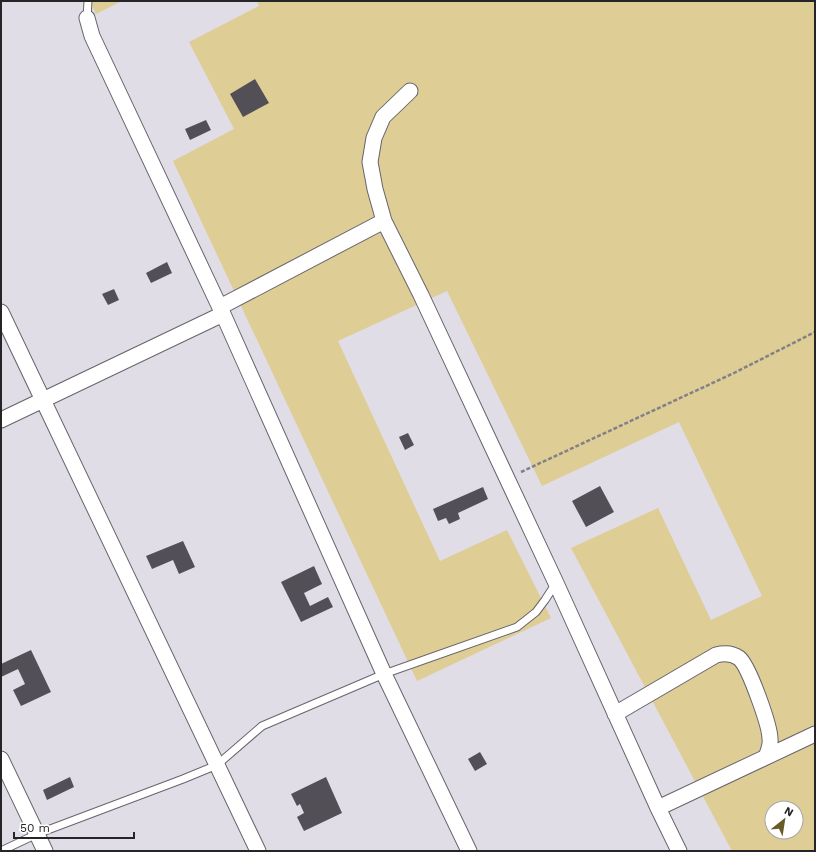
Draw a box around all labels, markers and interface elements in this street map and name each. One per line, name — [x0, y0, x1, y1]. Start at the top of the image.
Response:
north arrow — [764, 800, 804, 840]
text: N — [782, 804, 796, 819]
scale bar — [14, 814, 134, 840]
text: 50 m — [20, 821, 50, 835]

